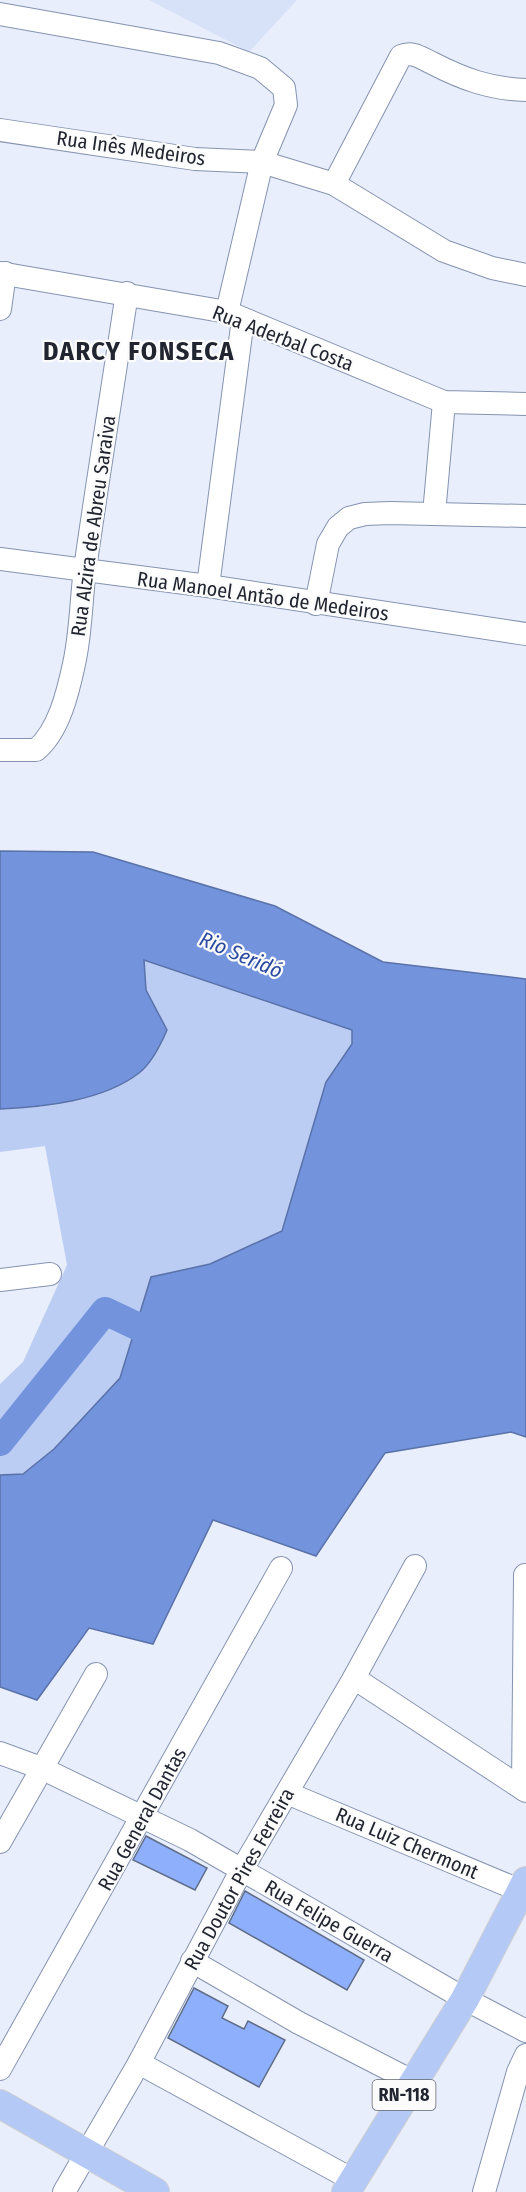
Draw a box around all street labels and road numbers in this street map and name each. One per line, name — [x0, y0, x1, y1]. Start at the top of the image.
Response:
street label: Rua Inês Medeiros — [55, 126, 207, 170]
street label: Rua Aderbal Costa — [209, 300, 357, 376]
street label: Rua Alzira de Abreu Saraiva — [66, 414, 120, 638]
street label: Rua Manoel Antão de Medeiros — [136, 566, 390, 626]
street label: Rua General Dantas — [93, 1743, 191, 1895]
street label: Rua Doutor Pires Ferreira — [179, 1784, 299, 1974]
street label: Rua Luiz Chermont — [332, 1802, 482, 1884]
street label: Rua Felipe Guerra — [261, 1875, 397, 1967]
road number: RN-118 — [372, 2080, 436, 2110]

